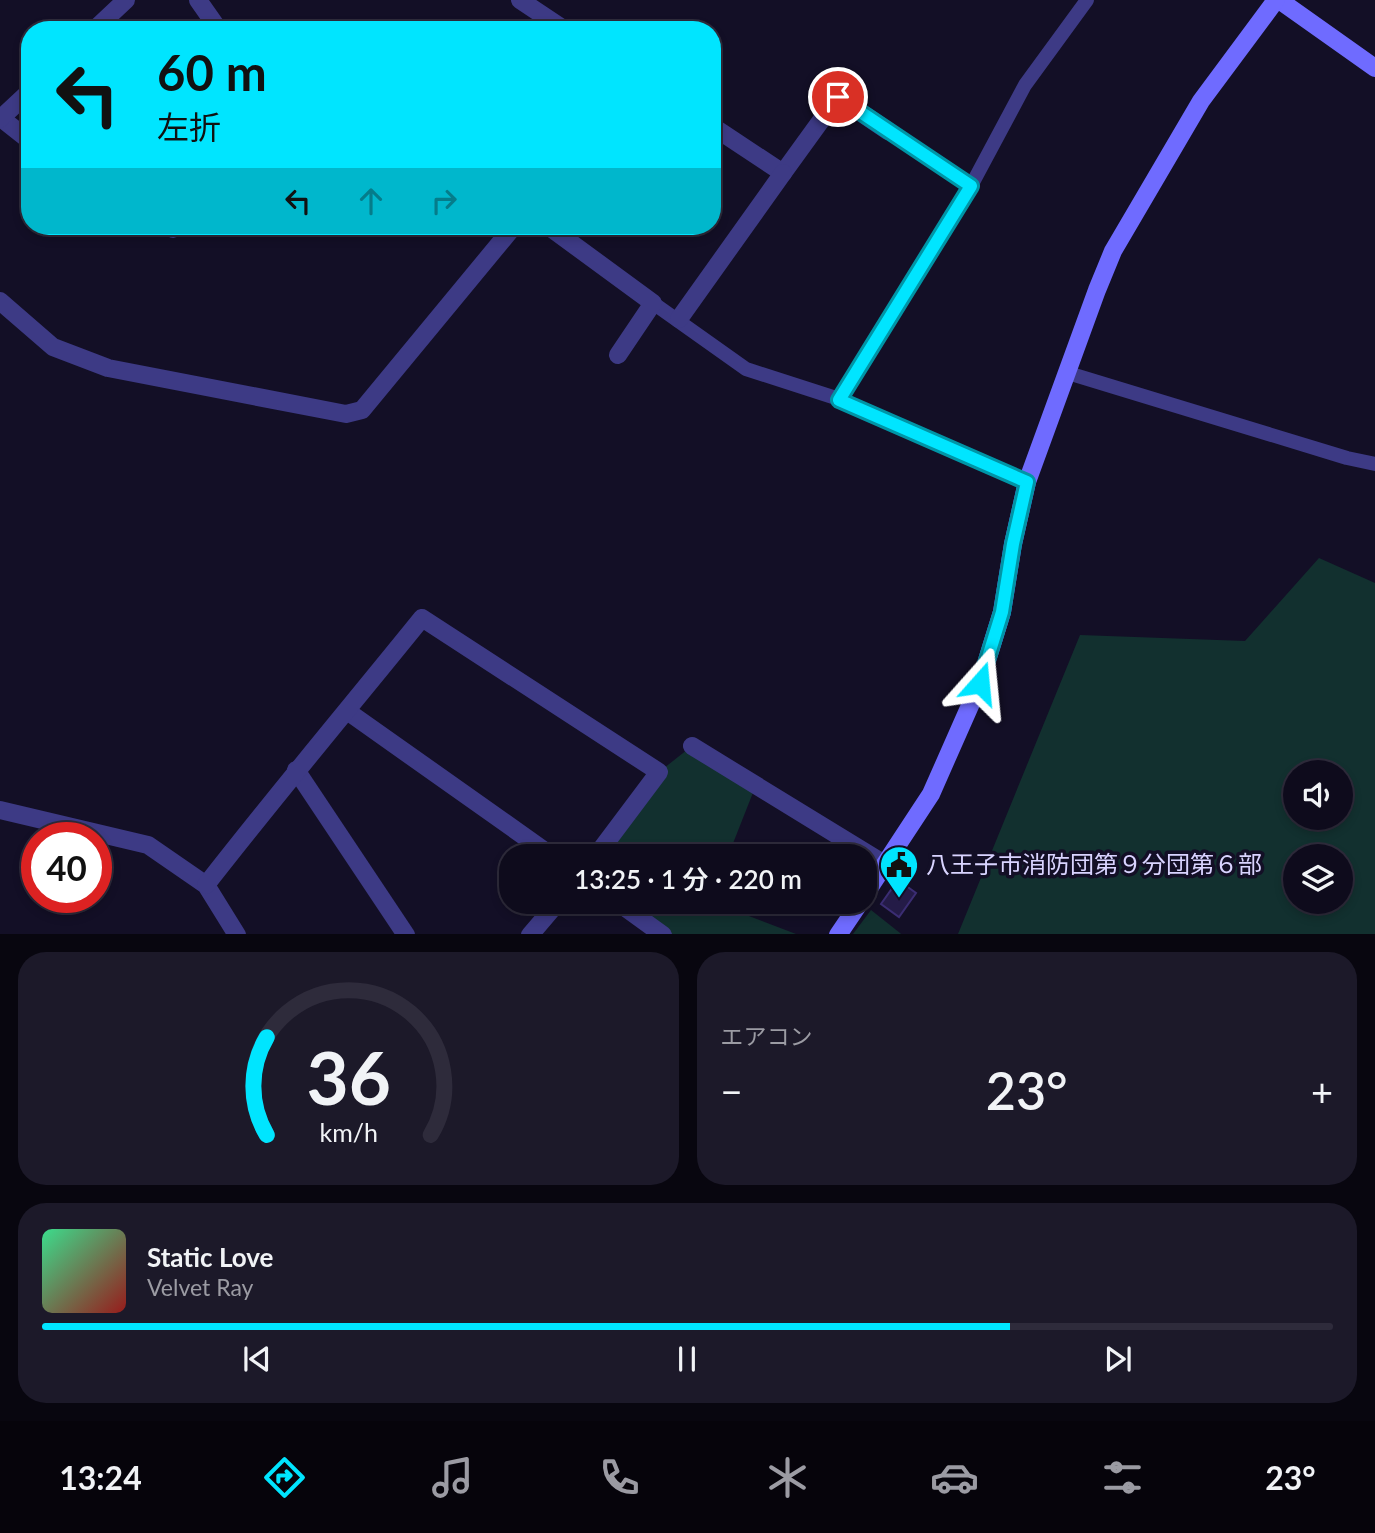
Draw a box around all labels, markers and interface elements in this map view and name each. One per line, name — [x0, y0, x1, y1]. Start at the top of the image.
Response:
text: 60 m — [157, 43, 267, 101]
icon: left — [42, 49, 133, 140]
pin — [808, 67, 868, 127]
icon: arrive — [819, 78, 857, 116]
text: 左折 — [157, 107, 221, 146]
icon: left — [279, 182, 317, 220]
icon: ahead — [352, 182, 390, 220]
icon: right — [425, 182, 463, 220]
position arrow — [943, 646, 1017, 720]
map controls — [1283, 760, 1353, 914]
button: sound — [1283, 760, 1353, 830]
speed limit sign: 40 — [21, 822, 112, 913]
public building icon: 八王子市消防団第９分団第６部 — [878, 844, 920, 899]
button: layers — [1283, 844, 1353, 914]
place label: 八王子市消防団第９分団第６部 — [926, 849, 1262, 878]
text: 13:25 · 1 分 · 220 m — [574, 863, 802, 895]
text: エアコン — [721, 1022, 813, 1050]
text: 36 — [306, 1033, 390, 1121]
text: 23° — [986, 1059, 1068, 1121]
text: − — [721, 1068, 743, 1114]
text: + — [1311, 1068, 1333, 1114]
text: km/h — [319, 1116, 378, 1146]
text: Static Love — [147, 1241, 274, 1273]
text: Velvet Ray — [147, 1273, 253, 1301]
icon: previous — [238, 1340, 276, 1378]
icon: pause — [668, 1340, 706, 1378]
icon: next — [1099, 1340, 1137, 1378]
icon: directions — [260, 1453, 309, 1502]
icon: music — [428, 1453, 477, 1502]
icon: phone — [595, 1453, 644, 1502]
icon: climate — [763, 1453, 812, 1502]
icon: car — [930, 1453, 979, 1502]
icon: filters — [1098, 1453, 1147, 1502]
text: 13:24 — [59, 1458, 142, 1497]
text: 23° — [1265, 1458, 1316, 1497]

